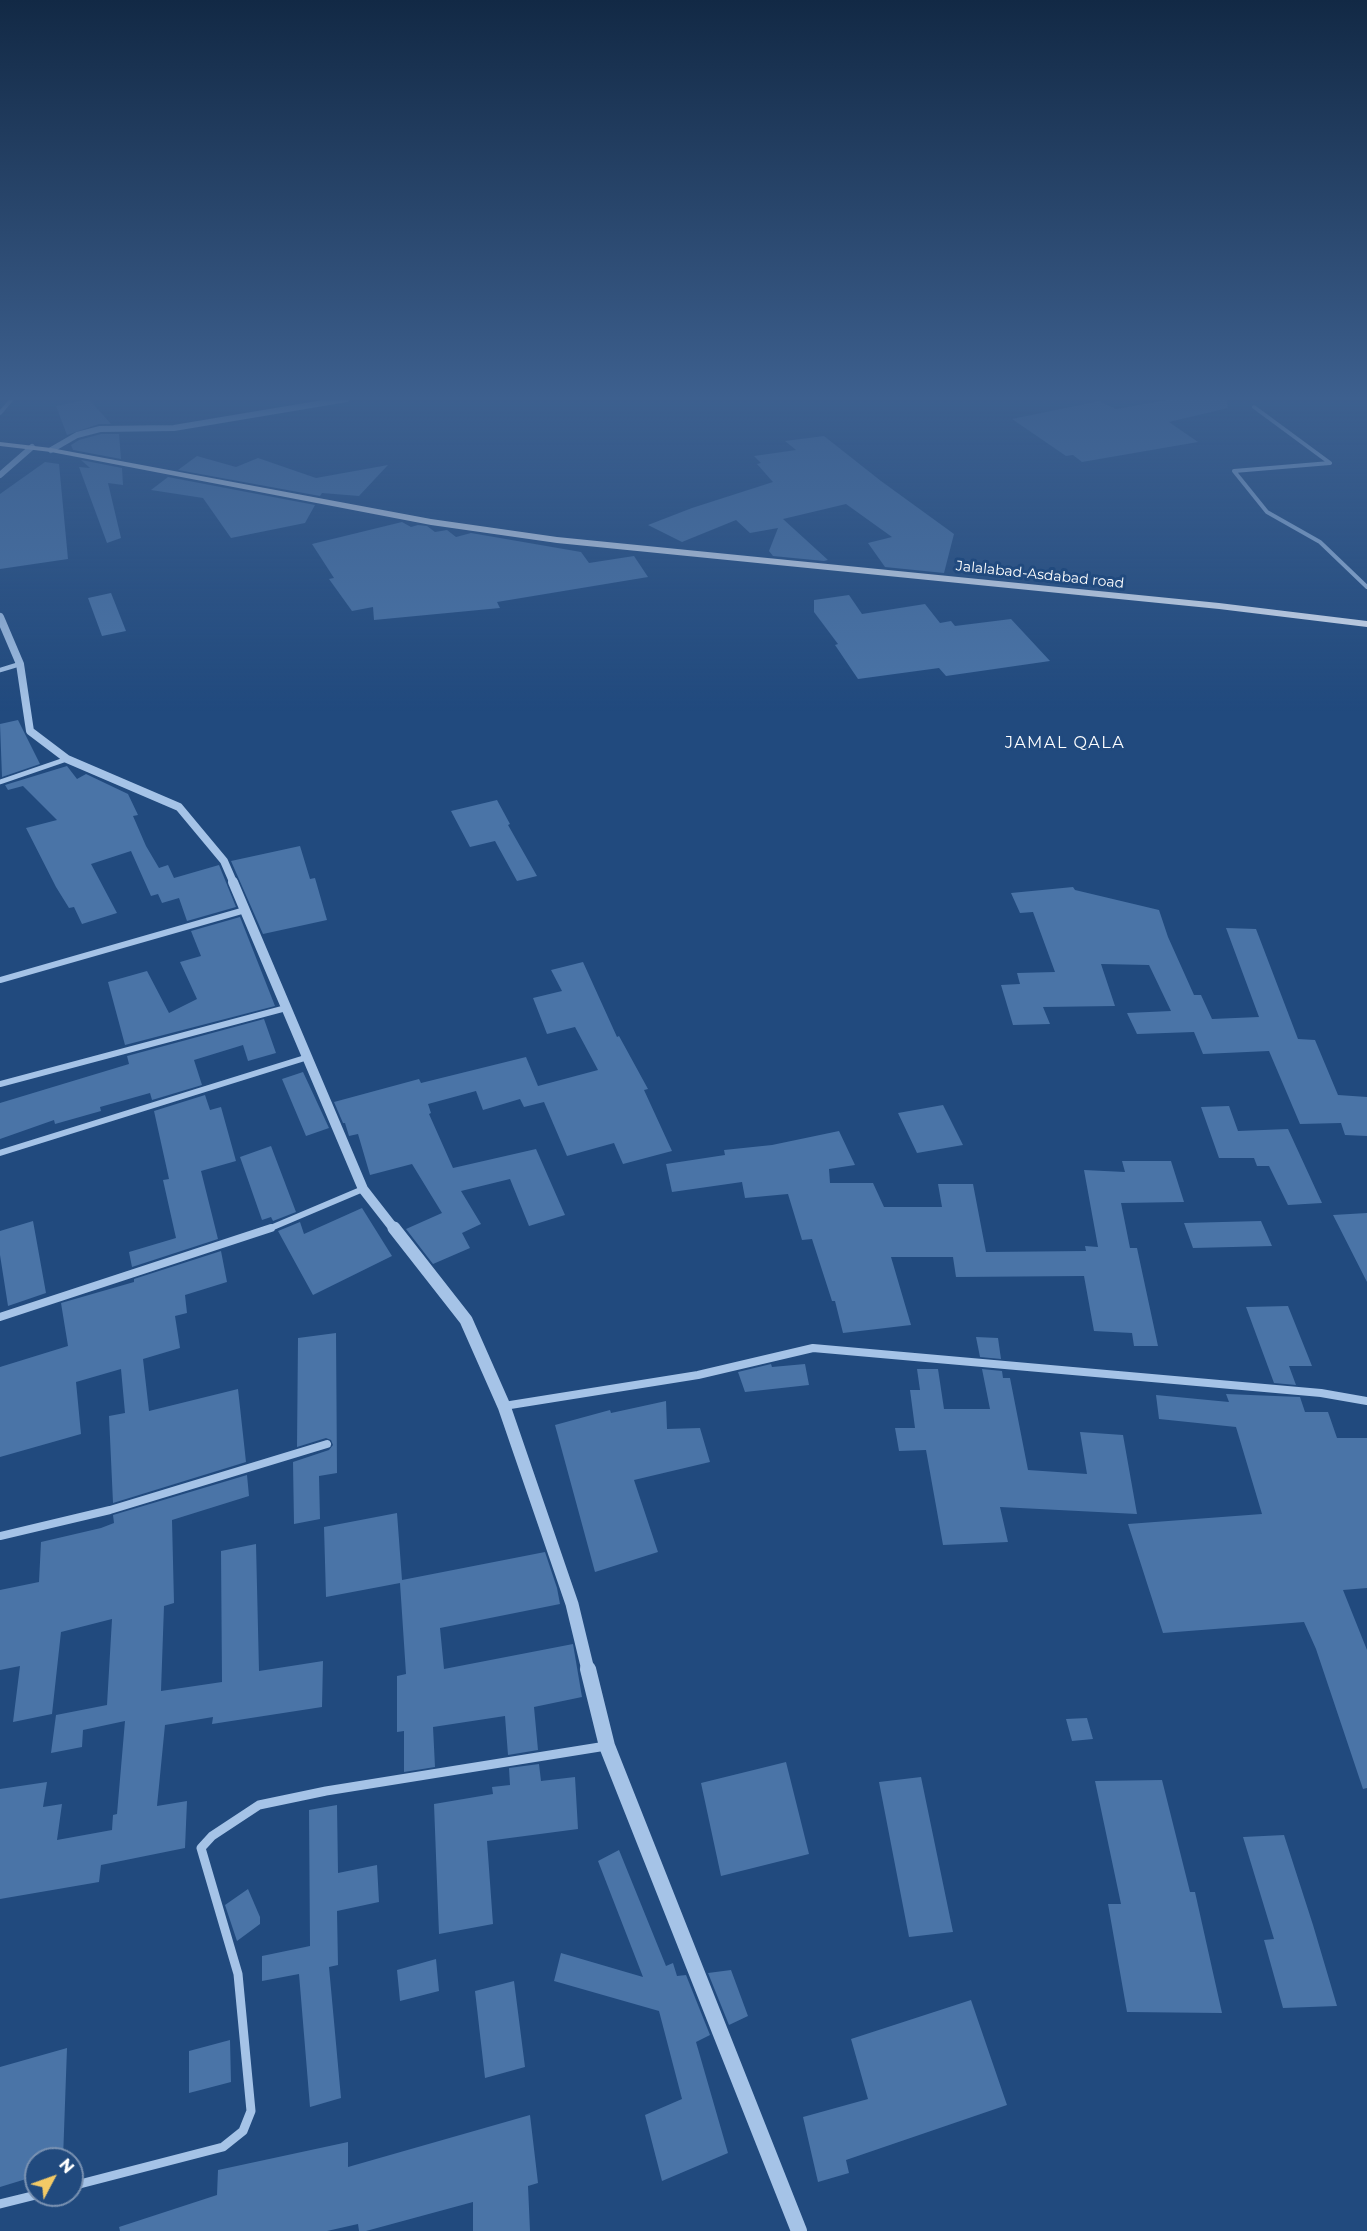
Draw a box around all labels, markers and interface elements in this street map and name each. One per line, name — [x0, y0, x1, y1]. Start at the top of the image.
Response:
street label: Jalalabad-Asdabad road — [955, 558, 1125, 592]
district label: JAMAL QALA — [1005, 733, 1125, 753]
north arrow — [24, 2147, 84, 2207]
text: N — [55, 2155, 78, 2177]

